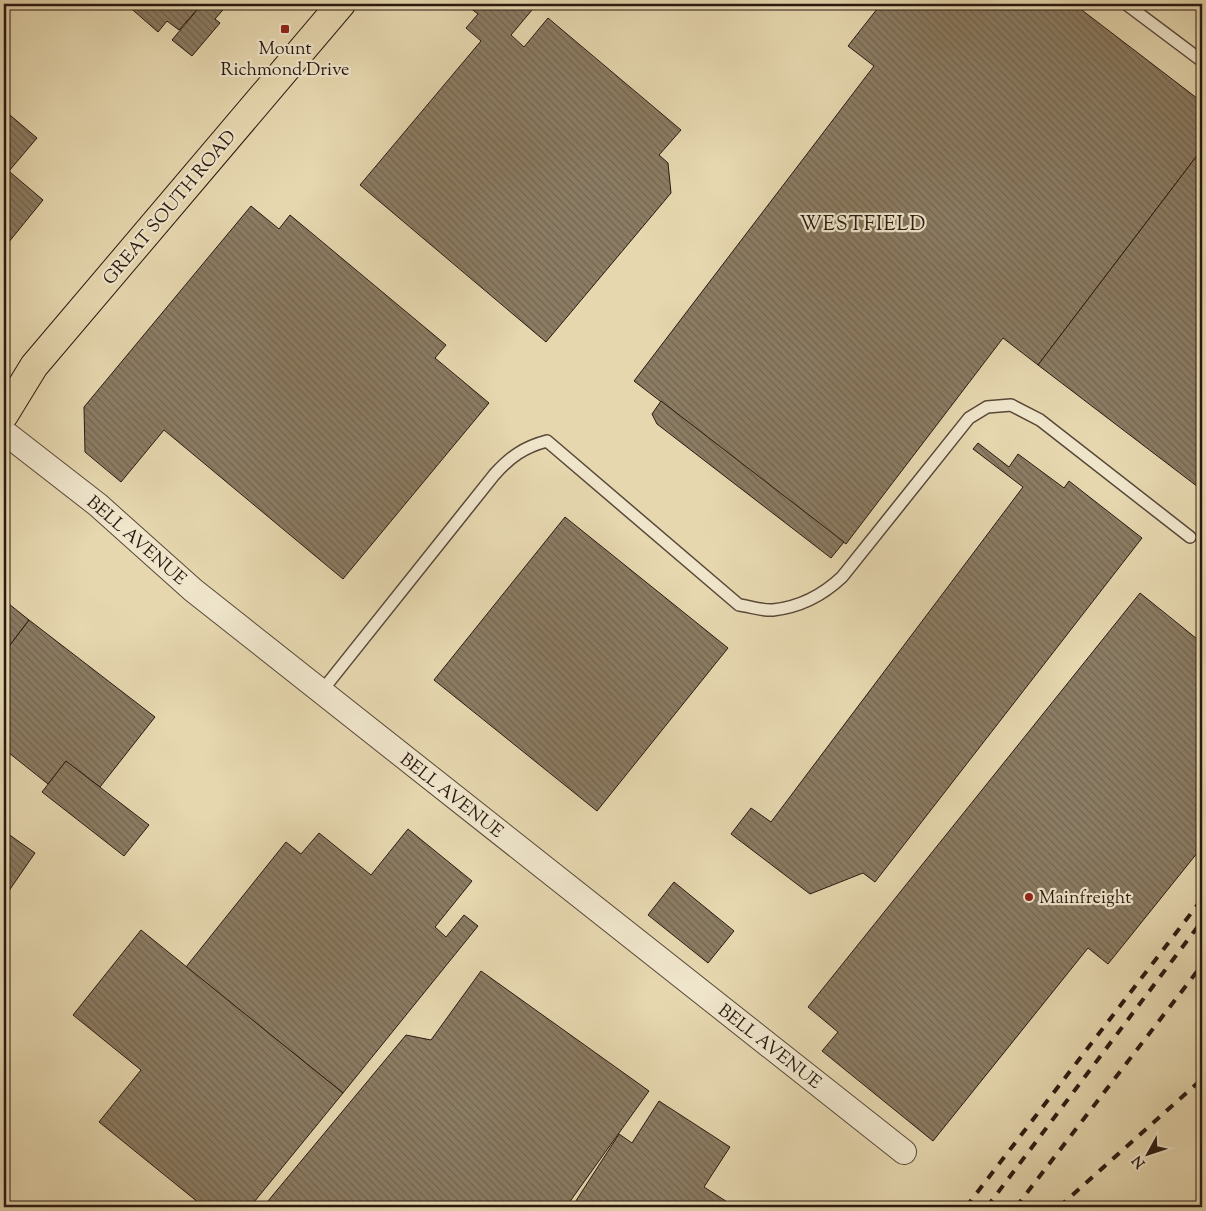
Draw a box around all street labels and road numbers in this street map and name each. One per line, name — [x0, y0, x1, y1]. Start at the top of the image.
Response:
street label: GREAT SOUTH ROAD — [98, 125, 243, 291]
street label: BELL AVENUE — [80, 491, 192, 592]
street label: BELL AVENUE — [393, 748, 508, 845]
street label: BELL AVENUE — [711, 999, 826, 1096]

